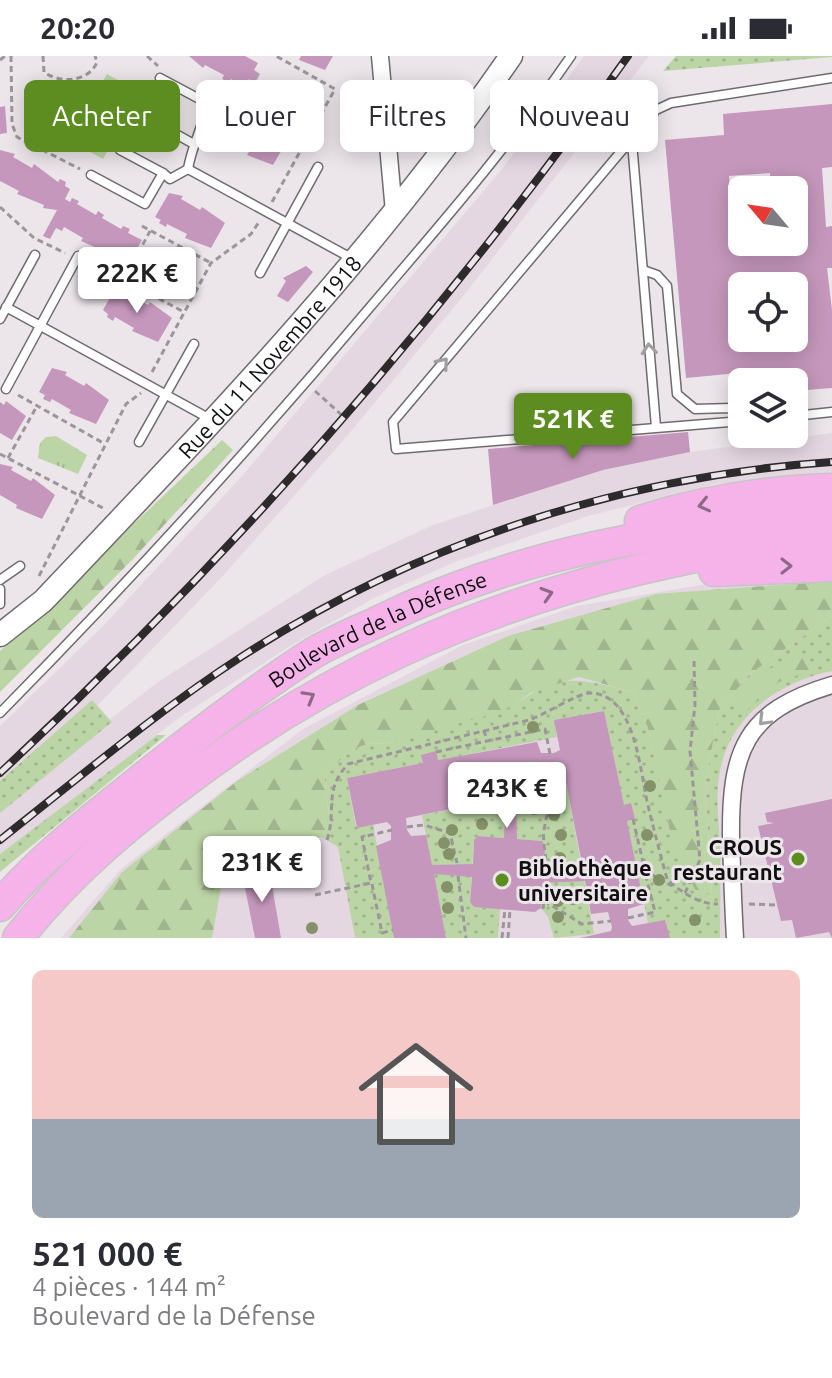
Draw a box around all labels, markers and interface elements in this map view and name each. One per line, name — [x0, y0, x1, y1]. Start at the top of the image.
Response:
text: 20:20 — [40, 11, 115, 45]
chip: Acheter — [24, 80, 180, 152]
chip: Louer — [196, 80, 324, 152]
chip: Filtres — [340, 80, 474, 152]
chip: Nouveau — [490, 80, 658, 152]
north arrow — [728, 176, 808, 256]
map controls — [728, 176, 808, 448]
pin: 222K € — [72, 247, 202, 315]
street label: Rue du 11 Novembre 1918 — [173, 250, 366, 463]
text: 222K € — [96, 258, 178, 287]
button: locate — [728, 272, 808, 352]
one-way arrow — [641, 342, 658, 355]
one-way arrow — [433, 357, 448, 372]
button: layers — [728, 368, 808, 448]
pin: 521K € — [508, 393, 638, 461]
text: 521K € — [532, 404, 614, 433]
one-way arrow — [698, 496, 711, 513]
one-way arrow — [780, 557, 793, 575]
street label: Boulevard de la Défense — [263, 565, 490, 692]
one-way arrow — [539, 587, 553, 603]
one-way arrow — [300, 691, 315, 707]
one-way arrow — [758, 711, 773, 725]
pin: 243K € — [442, 762, 572, 830]
text: 243K € — [466, 773, 548, 802]
place label: CROUS restaurant — [673, 834, 782, 884]
pin: 231K € — [197, 836, 327, 904]
text: 231K € — [221, 847, 303, 876]
marker: CROUS restaurant — [789, 850, 807, 868]
place label: Bibliothèque universitaire — [518, 855, 652, 905]
marker: Bibliothèque universitaire — [493, 871, 511, 889]
icon: home — [344, 1022, 488, 1166]
text: 521 000 € — [32, 1234, 182, 1272]
text: 4 pièces · 144 m² — [32, 1272, 226, 1301]
text: Boulevard de la Défense — [32, 1301, 316, 1330]

